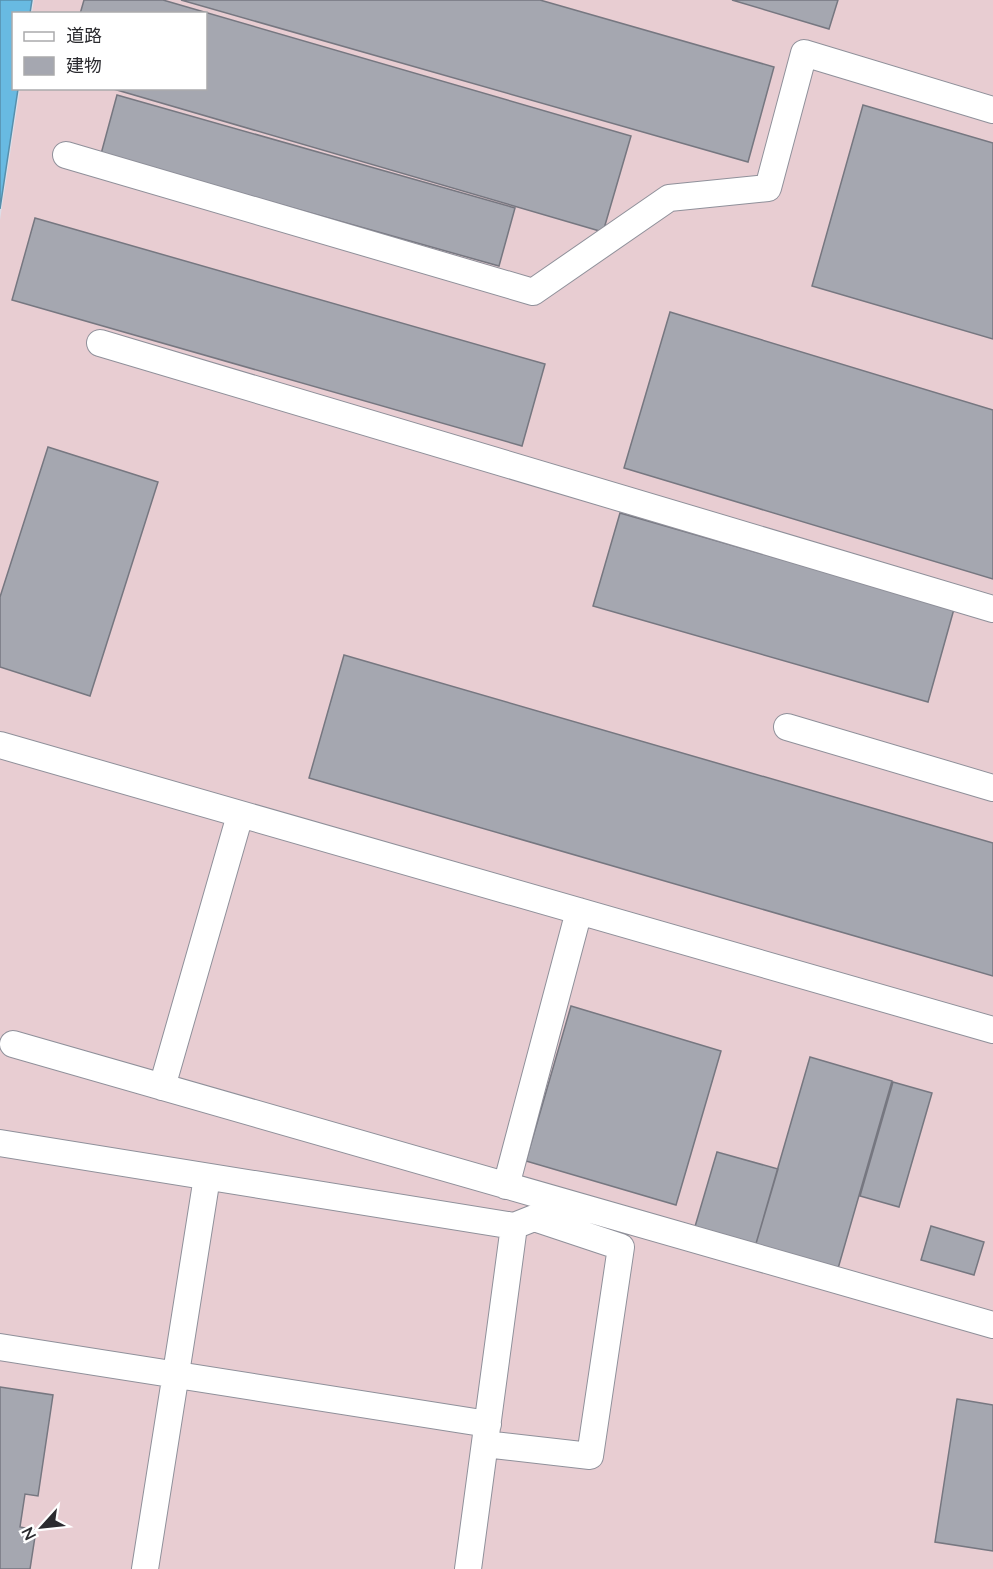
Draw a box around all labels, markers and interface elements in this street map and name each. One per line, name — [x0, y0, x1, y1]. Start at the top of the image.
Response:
legend — [12, 12, 207, 90]
text: 道路 — [66, 24, 102, 46]
text: 建物 — [66, 54, 102, 76]
north arrow — [12, 1497, 72, 1557]
text: N — [17, 1524, 39, 1544]

